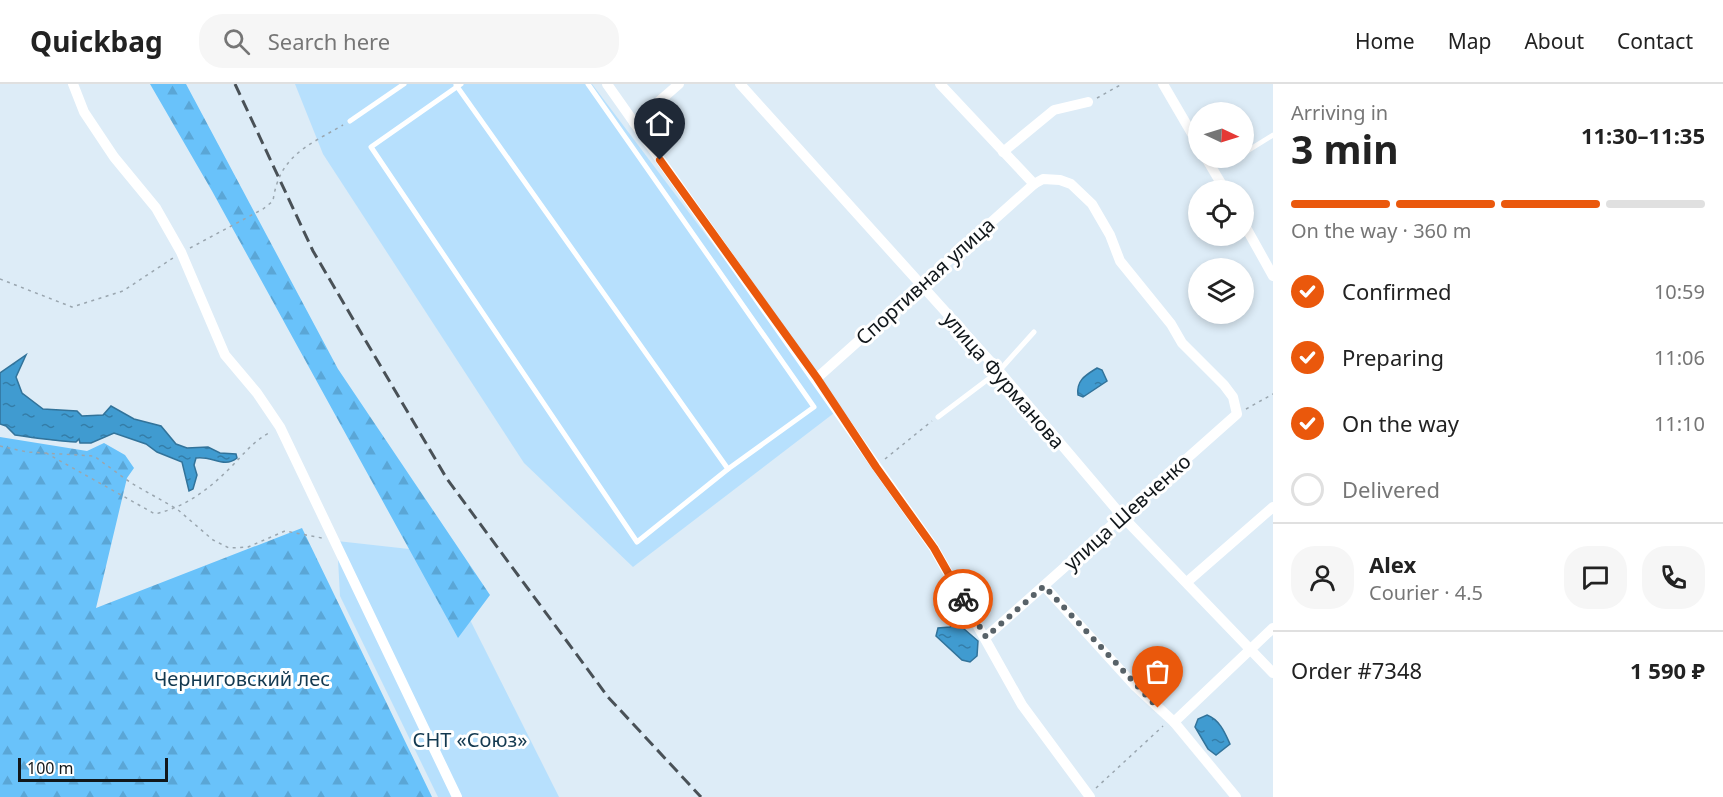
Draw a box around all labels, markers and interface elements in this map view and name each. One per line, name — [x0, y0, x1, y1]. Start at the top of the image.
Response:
search box — [199, 14, 619, 68]
text: Quickbag — [30, 22, 163, 60]
icon: search — [220, 25, 253, 58]
text: Search here — [268, 26, 390, 56]
text: Home — [1355, 27, 1415, 55]
text: Map — [1448, 27, 1491, 55]
text: About — [1524, 27, 1584, 55]
text: Contact — [1617, 27, 1693, 55]
pin — [634, 98, 685, 160]
text: Arriving in — [1291, 99, 1388, 126]
north arrow — [1188, 102, 1254, 168]
map controls — [1188, 102, 1254, 324]
icon: home — [643, 107, 676, 140]
text: 11:30–11:35 — [1581, 120, 1705, 150]
text: 3 min — [1291, 122, 1398, 175]
button: locate — [1188, 180, 1254, 246]
street label: Спортивная улица — [850, 211, 1000, 351]
text: On the way · 360 m — [1291, 217, 1471, 244]
button: layers — [1188, 258, 1254, 324]
icon: check — [1291, 275, 1324, 308]
text: Confirmed — [1342, 276, 1452, 306]
text: 10:59 — [1654, 278, 1705, 305]
street label: улица Фурманова — [937, 306, 1071, 454]
icon: check — [1291, 341, 1324, 374]
text: Preparing — [1342, 342, 1444, 372]
text: 11:06 — [1654, 344, 1705, 371]
icon: check — [1291, 407, 1324, 440]
text: On the way — [1342, 408, 1459, 438]
text: 11:10 — [1654, 410, 1705, 437]
street label: улица Шевченко — [1058, 448, 1196, 576]
text: Delivered — [1342, 474, 1440, 504]
button: person — [1291, 546, 1354, 609]
button: chat — [1564, 546, 1627, 609]
button: phone — [1642, 546, 1705, 609]
text: Alex — [1369, 549, 1416, 579]
courier — [933, 569, 993, 629]
text: Courier · 4.5 — [1369, 579, 1483, 606]
icon: bike — [947, 583, 980, 616]
pin — [1132, 646, 1183, 708]
icon: bag — [1141, 655, 1174, 688]
text: Order #7348 — [1291, 655, 1422, 685]
text: 1 590 ₽ — [1630, 655, 1705, 685]
park label: Черниговский лес — [154, 665, 330, 692]
park label: СНТ «Союз» — [413, 726, 527, 753]
scale bar — [18, 755, 168, 782]
text: 100 m — [27, 757, 74, 779]

